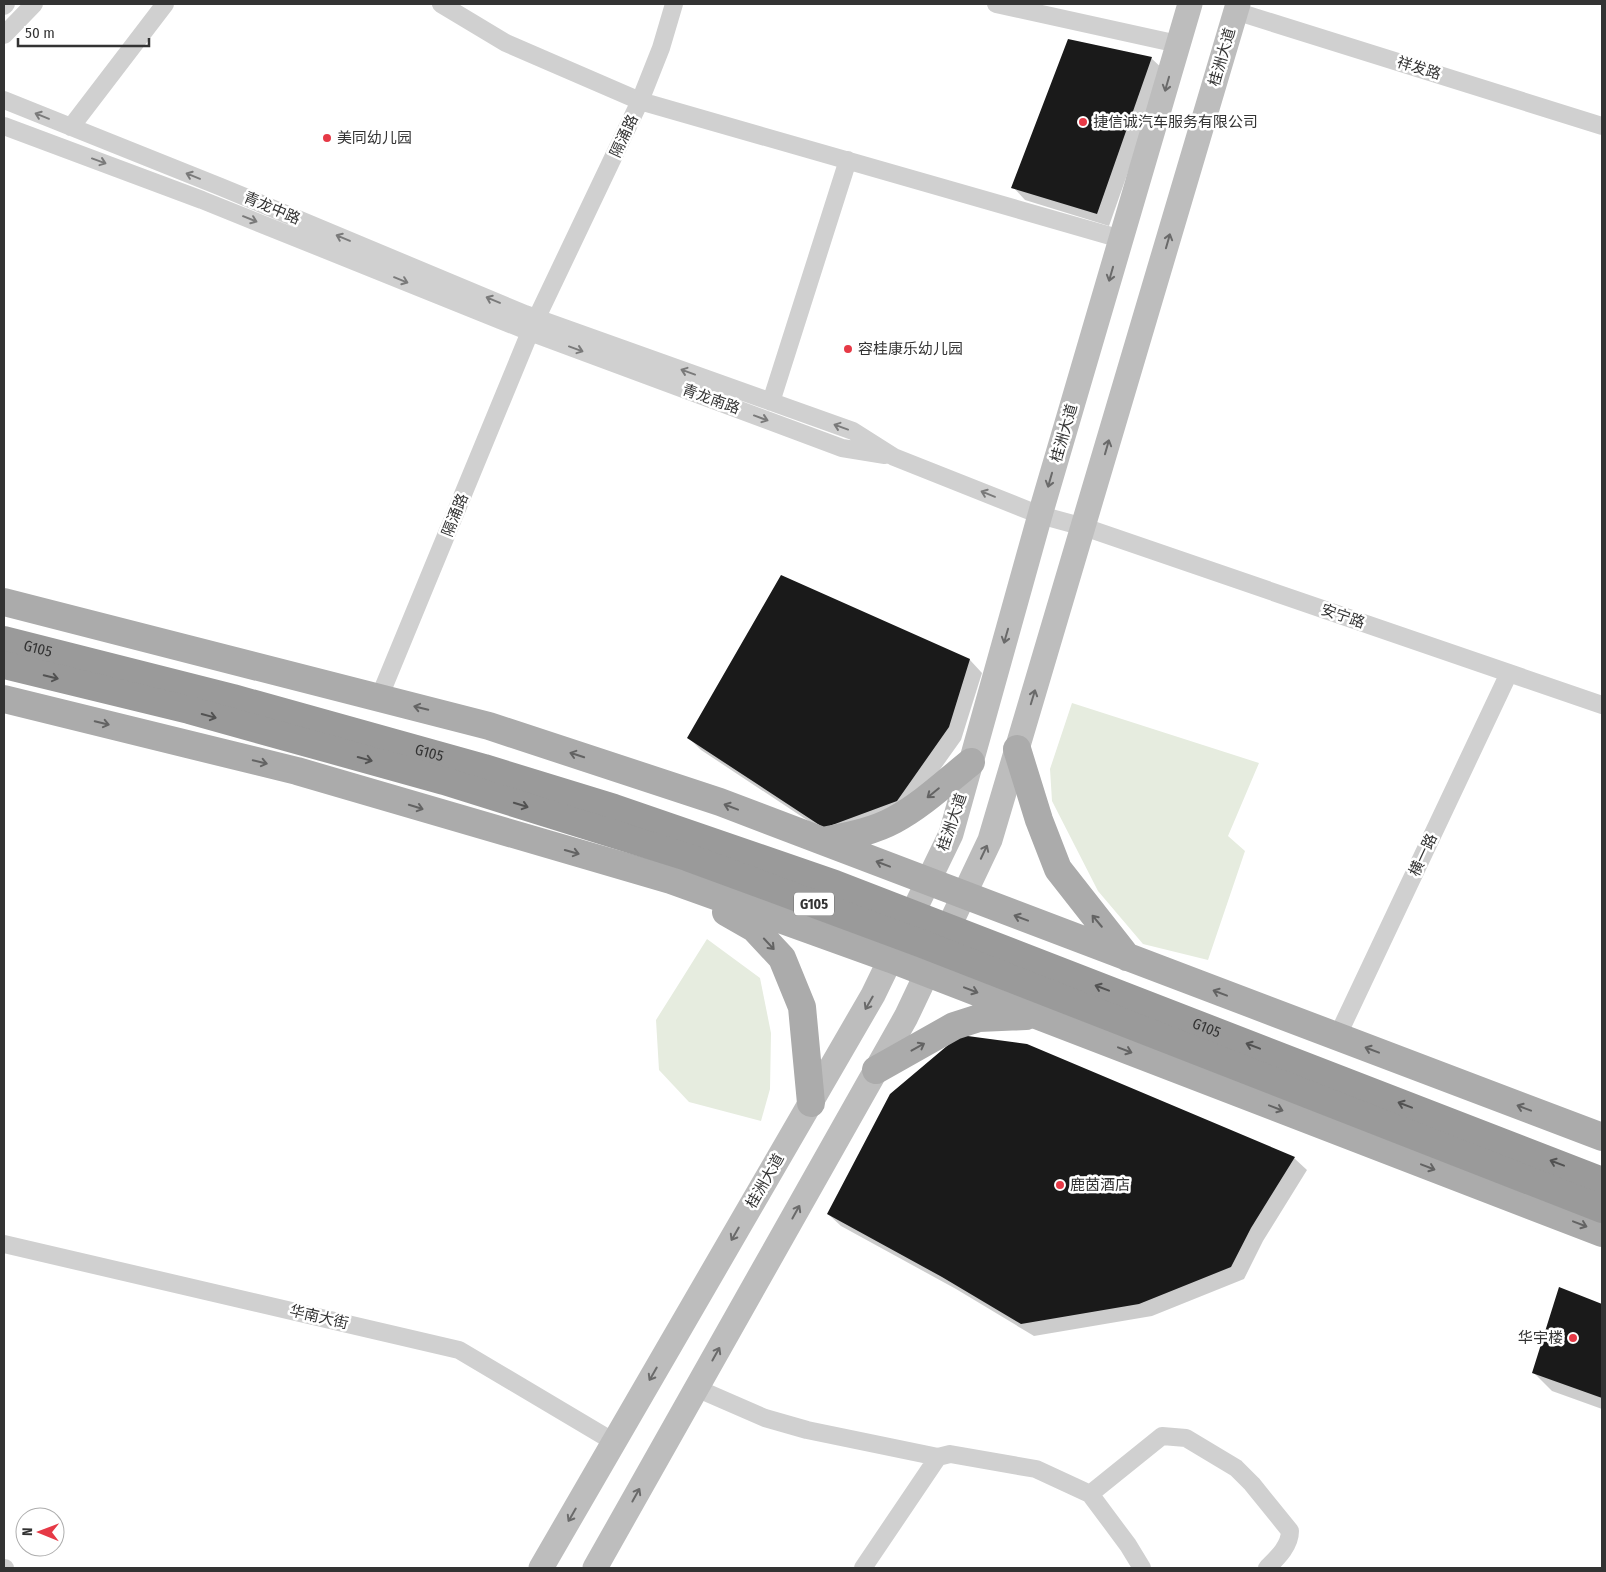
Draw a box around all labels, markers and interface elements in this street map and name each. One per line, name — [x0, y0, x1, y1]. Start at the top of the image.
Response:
scale bar — [18, 15, 149, 47]
text: 50 m — [25, 24, 55, 42]
street label: 桂洲大道 — [1205, 26, 1239, 88]
street label: 祥发路 — [1395, 53, 1443, 83]
one-way arrow — [1161, 76, 1171, 92]
one-way arrow — [35, 110, 50, 120]
street label: 隔涌路 — [606, 112, 642, 160]
place label: 捷信诚汽车服务有限公司 — [1093, 113, 1258, 131]
marker: 捷信诚汽车服务有限公司 — [1077, 116, 1089, 128]
place label: 美同幼儿园 — [337, 129, 412, 147]
marker: 美同幼儿园 — [321, 132, 333, 144]
one-way arrow — [90, 157, 106, 166]
one-way arrow — [186, 170, 201, 180]
street label: 青龙中路 — [241, 188, 303, 228]
one-way arrow — [242, 215, 258, 224]
one-way arrow — [336, 232, 351, 242]
one-way arrow — [1164, 233, 1173, 249]
one-way arrow — [1105, 265, 1115, 281]
one-way arrow — [393, 276, 408, 285]
one-way arrow — [486, 295, 501, 305]
place label: 容桂康乐幼儿园 — [858, 340, 963, 358]
marker: 容桂康乐幼儿园 — [842, 343, 854, 355]
one-way arrow — [568, 345, 583, 354]
one-way arrow — [681, 367, 696, 376]
street label: 青龙南路 — [680, 380, 742, 418]
street label: 桂洲大道 — [1047, 402, 1081, 464]
one-way arrow — [753, 414, 768, 423]
one-way arrow — [834, 422, 849, 431]
one-way arrow — [1103, 439, 1113, 455]
one-way arrow — [1045, 471, 1055, 487]
one-way arrow — [981, 489, 996, 499]
street label: 隔涌路 — [438, 491, 472, 539]
street label: 安宁路 — [1319, 600, 1367, 632]
one-way arrow — [1001, 628, 1010, 644]
street label: G105 — [22, 636, 54, 661]
one-way arrow — [43, 672, 59, 682]
one-way arrow — [1028, 689, 1038, 705]
one-way arrow — [414, 703, 430, 713]
one-way arrow — [200, 711, 216, 721]
one-way arrow — [94, 719, 110, 728]
street label: G105 — [413, 740, 446, 765]
one-way arrow — [570, 750, 585, 759]
one-way arrow — [357, 755, 373, 765]
one-way arrow — [251, 758, 267, 767]
one-way arrow — [927, 787, 940, 798]
street label: 桂洲大道 — [934, 791, 970, 853]
one-way arrow — [513, 801, 529, 811]
one-way arrow — [724, 801, 739, 811]
one-way arrow — [408, 802, 424, 812]
street label: 横一路 — [1405, 831, 1441, 879]
one-way arrow — [980, 845, 990, 860]
one-way arrow — [564, 847, 580, 857]
one-way arrow — [876, 859, 891, 868]
road number: G105 — [794, 892, 834, 916]
one-way arrow — [1014, 913, 1029, 922]
one-way arrow — [1092, 914, 1103, 927]
one-way arrow — [763, 938, 775, 951]
one-way arrow — [1095, 983, 1110, 992]
one-way arrow — [963, 986, 978, 995]
one-way arrow — [1213, 988, 1228, 997]
one-way arrow — [864, 995, 874, 1010]
street label: G105 — [1190, 1014, 1223, 1042]
one-way arrow — [911, 1041, 925, 1051]
one-way arrow — [1246, 1041, 1261, 1050]
one-way arrow — [1117, 1045, 1132, 1055]
one-way arrow — [1365, 1045, 1380, 1054]
one-way arrow — [1398, 1100, 1413, 1109]
one-way arrow — [1517, 1103, 1532, 1112]
one-way arrow — [1268, 1104, 1283, 1114]
street label: 桂洲大道 — [742, 1151, 788, 1211]
one-way arrow — [1550, 1158, 1565, 1167]
one-way arrow — [1420, 1163, 1435, 1172]
place label: 鹿茵酒店 — [1070, 1176, 1130, 1194]
marker: 鹿茵酒店 — [1054, 1179, 1066, 1191]
one-way arrow — [791, 1206, 801, 1220]
one-way arrow — [1572, 1220, 1587, 1230]
one-way arrow — [729, 1226, 739, 1241]
street label: 华南大街 — [288, 1301, 350, 1333]
place label: 华宇楼 — [1518, 1329, 1563, 1347]
marker: 华宇楼 — [1567, 1332, 1579, 1344]
one-way arrow — [711, 1347, 721, 1361]
one-way arrow — [648, 1367, 658, 1381]
one-way arrow — [631, 1489, 641, 1503]
north arrow — [15, 1507, 65, 1557]
one-way arrow — [566, 1507, 576, 1522]
text: N — [19, 1527, 36, 1536]

